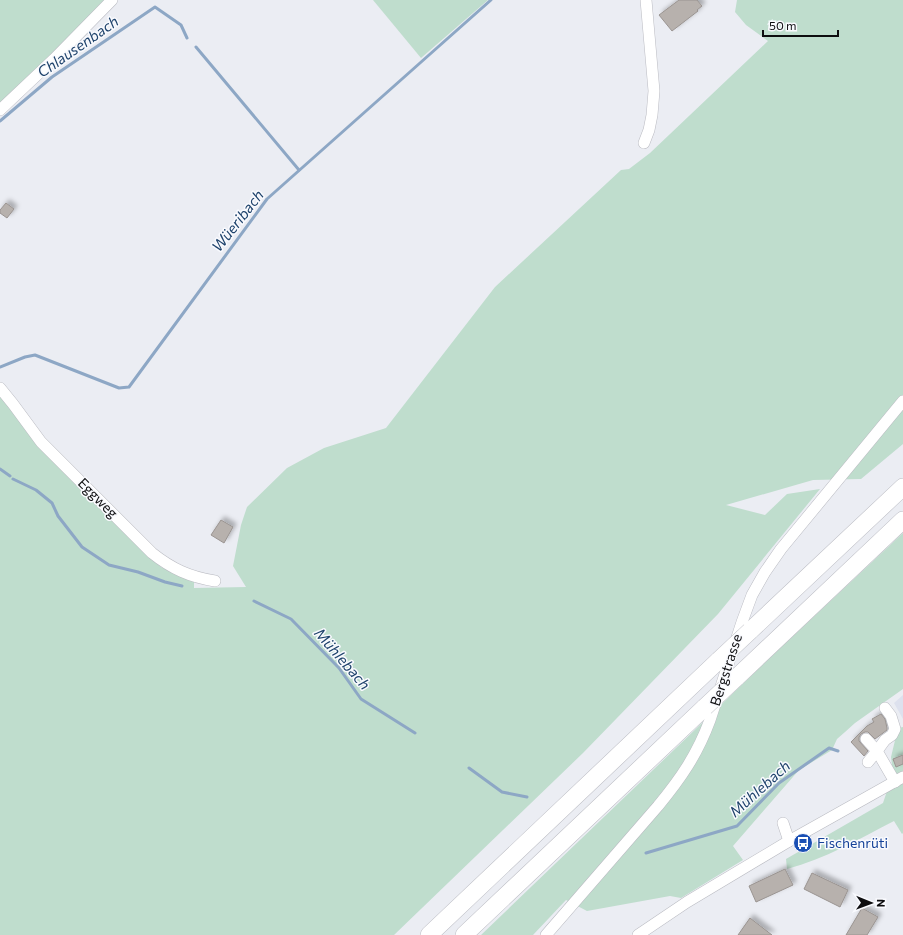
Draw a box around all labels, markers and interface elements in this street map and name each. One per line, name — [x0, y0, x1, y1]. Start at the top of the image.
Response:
water label: Chlausenbach — [33, 12, 121, 81]
scale bar — [763, 12, 838, 38]
text: 50 m — [769, 18, 797, 32]
water label: Wüeribach — [208, 186, 267, 255]
street label: Eggweg — [75, 474, 122, 521]
water label: Mühlebach — [311, 624, 374, 693]
street label: Bergstrasse — [706, 632, 745, 708]
water label: Mühlebach — [725, 756, 793, 820]
bus stop icon: Fischenrüti — [792, 832, 814, 854]
place label: Fischenrüti — [817, 834, 888, 851]
north arrow — [851, 883, 891, 923]
text: N — [875, 899, 888, 907]

